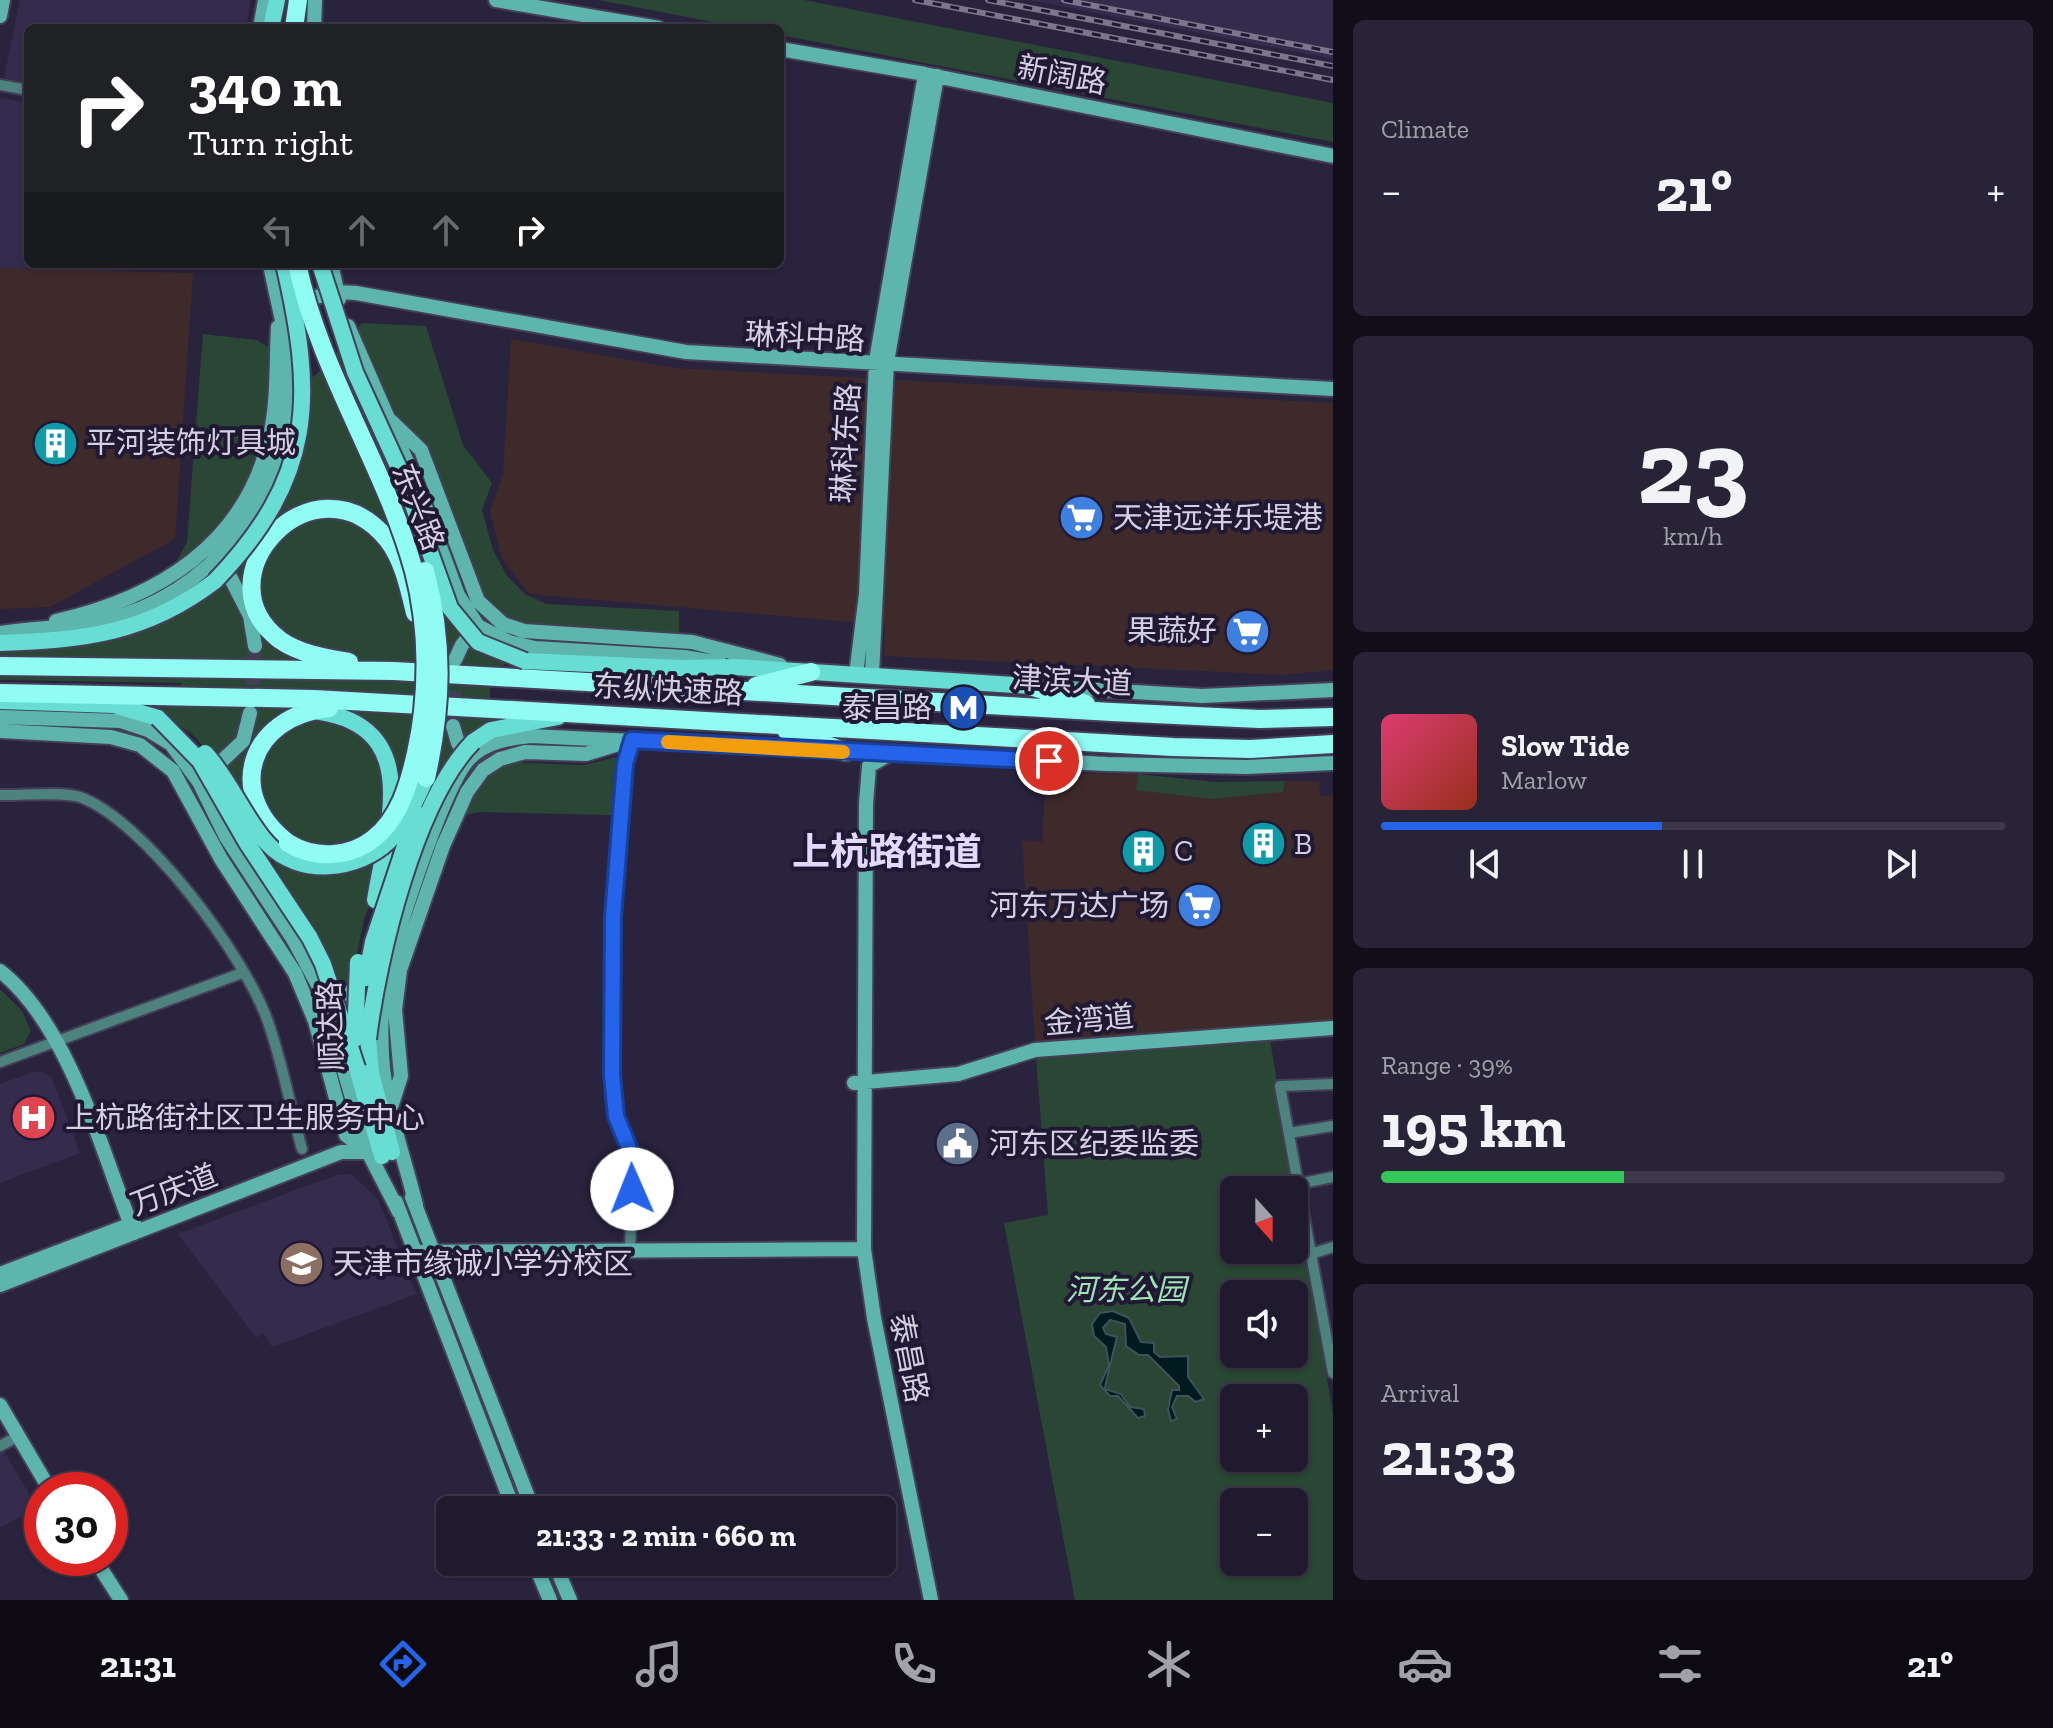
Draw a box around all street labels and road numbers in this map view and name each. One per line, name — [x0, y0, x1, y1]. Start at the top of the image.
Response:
street label: 新阔路 — [1014, 49, 1110, 101]
street label: 琳科中路 — [744, 316, 866, 358]
street label: 琳科东路 — [825, 382, 867, 504]
street label: 东兴路 — [384, 459, 452, 555]
street label: 津滨大道 — [1011, 660, 1133, 702]
street label: 东纵快速路 — [592, 668, 744, 712]
street label: 顺达路 — [311, 980, 351, 1072]
street label: 金湾道 — [1043, 998, 1135, 1042]
street label: 万庆道 — [126, 1157, 222, 1223]
street label: 泰昌路 — [883, 1310, 935, 1406]

